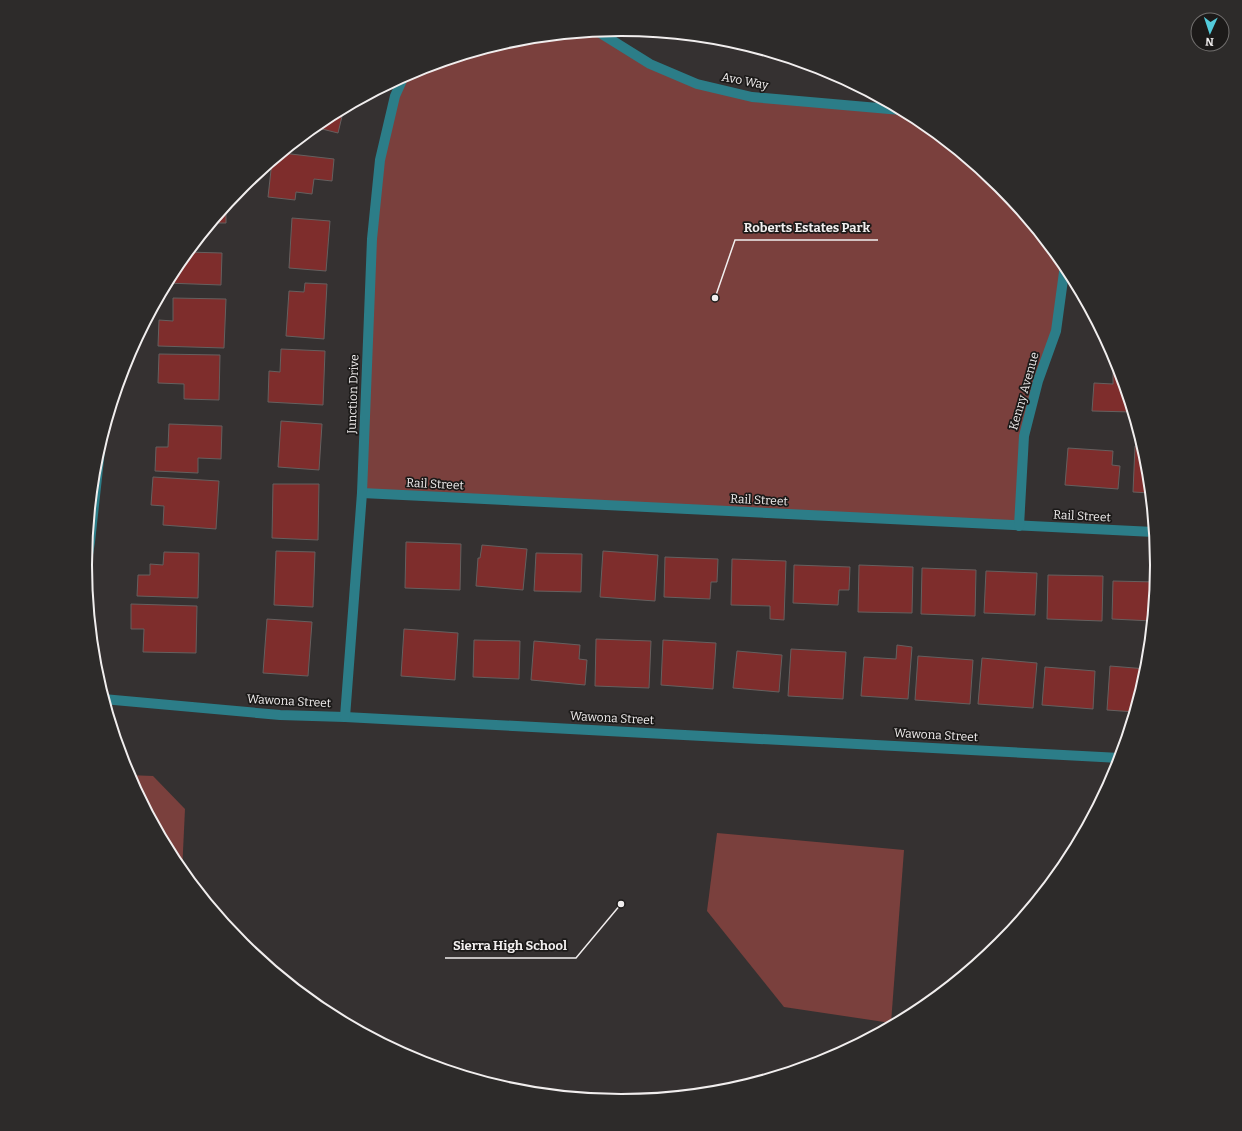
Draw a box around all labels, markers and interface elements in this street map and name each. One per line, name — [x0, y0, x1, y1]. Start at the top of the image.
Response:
north arrow — [1190, 12, 1230, 52]
text: N — [1204, 35, 1214, 48]
street label: Avo Way — [721, 70, 770, 92]
callout: Roberts Estates Park — [735, 215, 878, 240]
text: Roberts Estates Park — [744, 220, 870, 235]
street label: Kenny Avenue — [1006, 350, 1042, 432]
street label: Junction Drive — [345, 354, 361, 435]
street label: Rail Street — [406, 476, 465, 493]
street label: Rail Street — [730, 492, 789, 509]
street label: Rail Street — [1053, 508, 1112, 525]
street label: Wawona Street — [247, 692, 332, 710]
street label: Wawona Street — [570, 709, 655, 727]
street label: Wawona Street — [894, 726, 979, 744]
callout: Sierra High School — [445, 933, 576, 958]
text: Sierra High School — [453, 938, 567, 953]

